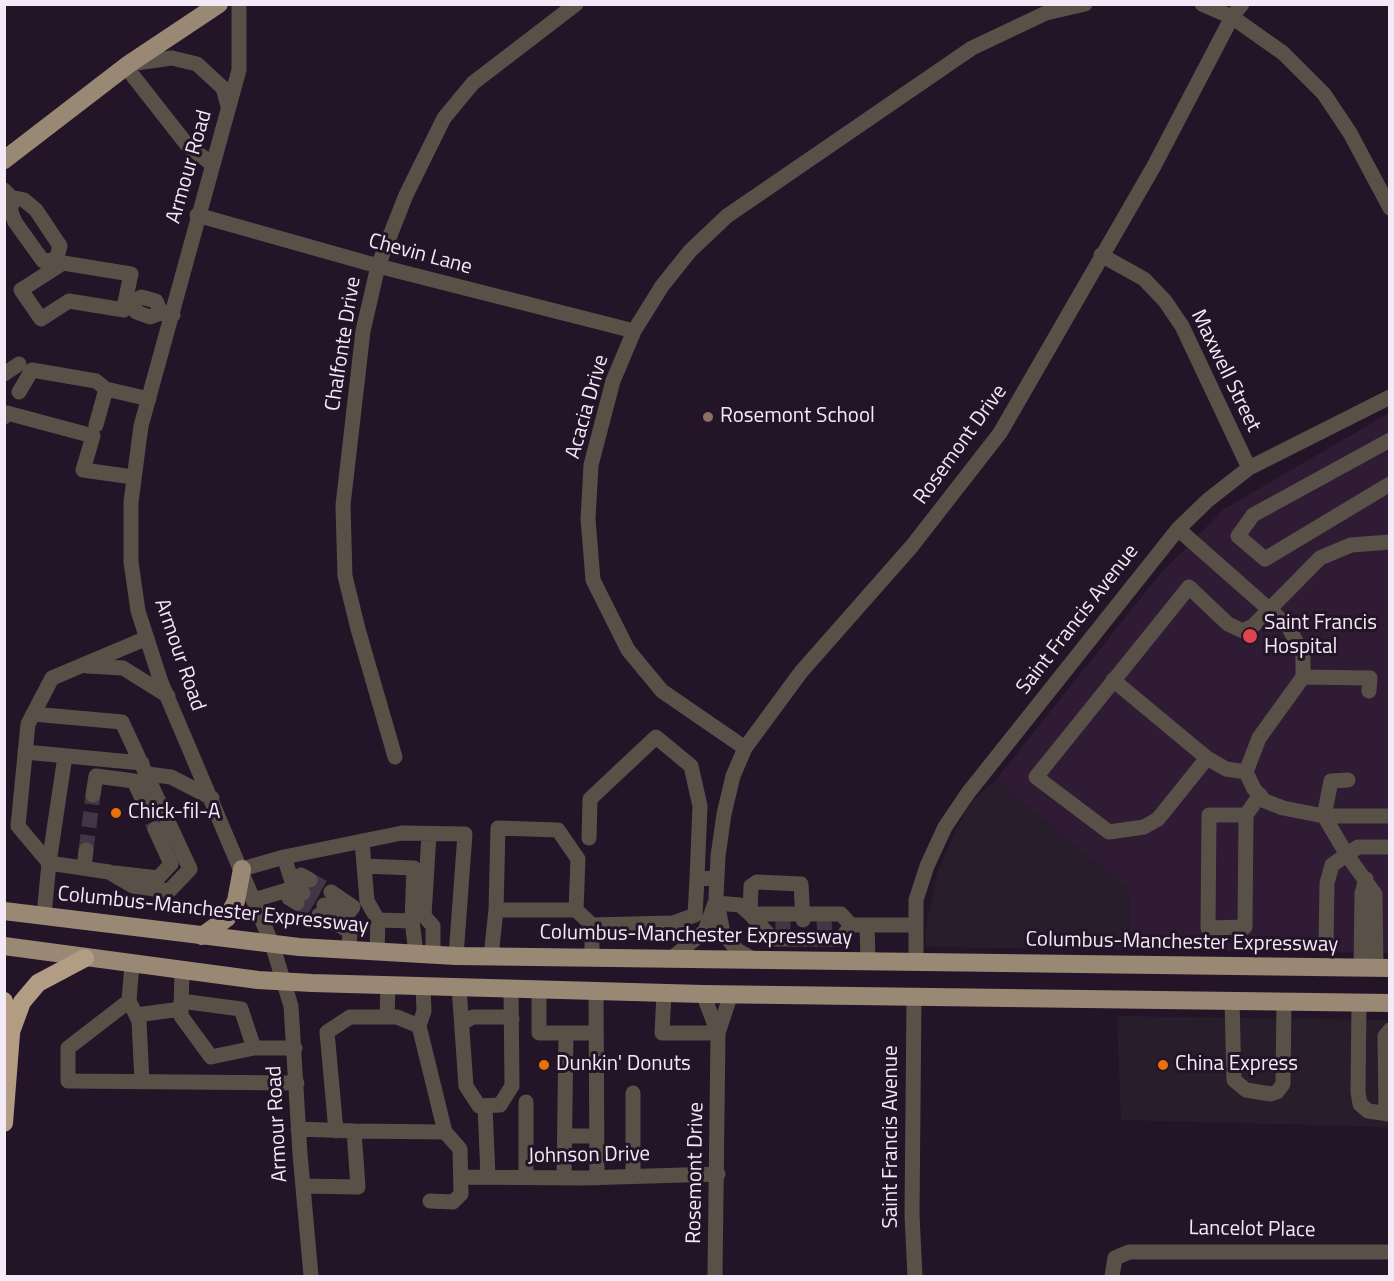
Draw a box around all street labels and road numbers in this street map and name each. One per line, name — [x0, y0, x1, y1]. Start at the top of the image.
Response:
street label: Armour Road — [162, 107, 218, 227]
street label: Chevin Lane — [365, 229, 475, 281]
street label: Chalfonte Drive — [321, 275, 367, 413]
street label: Maxwell Street — [1185, 306, 1265, 436]
street label: Acacia Drive — [561, 352, 615, 462]
street label: Rosemont Drive — [909, 380, 1013, 510]
street label: Saint Francis Avenue — [1012, 540, 1144, 700]
street label: Armour Road — [148, 596, 210, 714]
street label: Columbus-Manchester Expressway — [56, 882, 370, 940]
street label: Columbus-Manchester Expressway — [539, 921, 853, 951]
street label: Columbus-Manchester Expressway — [1025, 928, 1339, 958]
street label: Saint Francis Avenue — [879, 1045, 905, 1229]
street label: Armour Road — [262, 1065, 294, 1183]
street label: Rosemont Drive — [682, 1102, 710, 1244]
street label: Johnson Drive — [528, 1142, 650, 1170]
street label: Lancelot Place — [1188, 1216, 1316, 1244]

